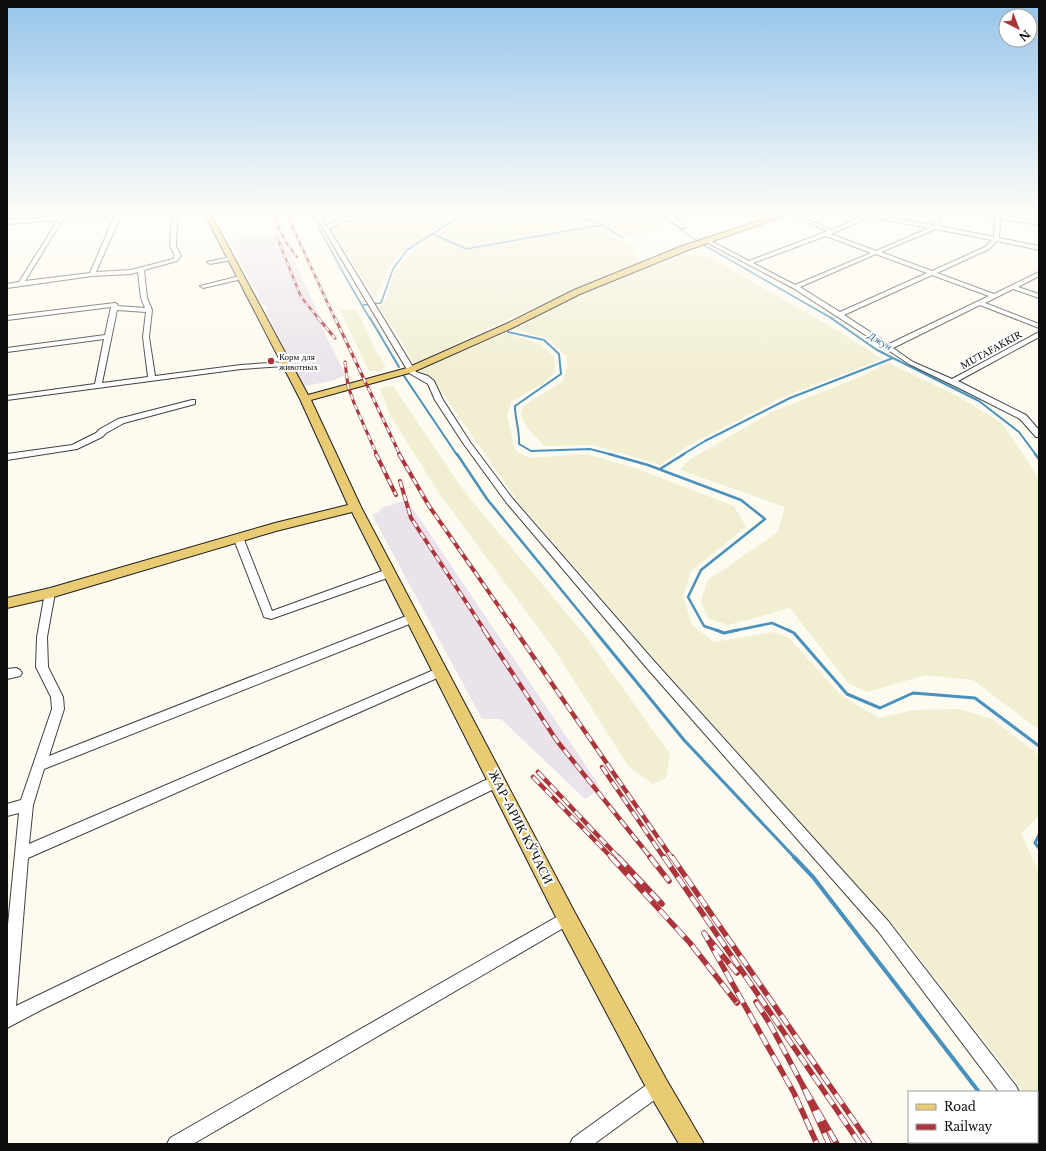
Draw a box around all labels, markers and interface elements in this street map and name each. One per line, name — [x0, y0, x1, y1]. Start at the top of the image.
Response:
north arrow — [998, 8, 1038, 48]
text: N — [1016, 27, 1033, 45]
water label: Джун — [865, 328, 894, 353]
street label: MUTAFAKKIR — [958, 328, 1024, 371]
place label: Корм для животных — [278, 351, 318, 372]
marker: Корм для животных — [266, 356, 276, 366]
street label: ЖАР-АРИК КЎЧАСИ — [485, 767, 557, 887]
legend — [908, 1091, 1038, 1143]
text: Road — [944, 1099, 976, 1114]
text: Railway — [944, 1119, 993, 1134]

